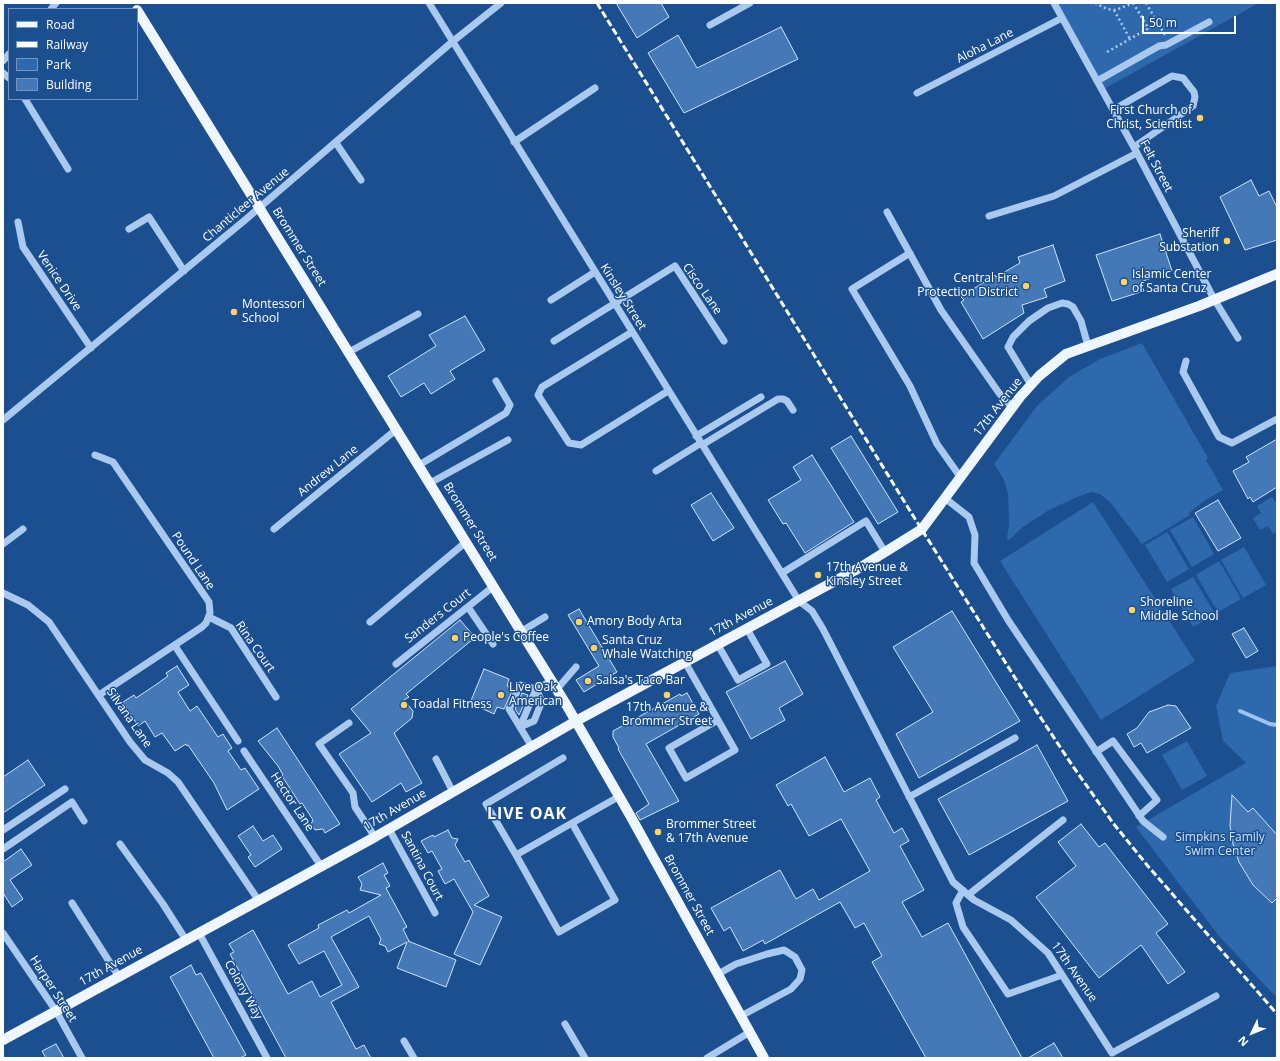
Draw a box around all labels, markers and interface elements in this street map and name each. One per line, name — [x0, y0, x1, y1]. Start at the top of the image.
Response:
legend — [8, 8, 138, 100]
scale bar — [1144, 8, 1238, 34]
text: 50 m — [1149, 14, 1177, 31]
text: Road — [46, 16, 75, 33]
street label: Aloha Lane — [954, 26, 1016, 66]
text: Railway — [46, 36, 88, 53]
text: Park — [46, 56, 71, 73]
text: Building — [46, 76, 91, 93]
place label: First Church of Christ, Scientist — [1106, 104, 1192, 132]
marker: First Church of Christ, Scientist — [1195, 113, 1205, 123]
street label: Felt Street — [1136, 138, 1176, 194]
street label: Chanticleer Avenue — [200, 165, 292, 245]
street label: Brommer Street — [269, 205, 329, 289]
place label: Sheriff Substation — [1159, 227, 1219, 255]
marker: Sheriff Substation — [1222, 236, 1232, 246]
street label: Venice Drive — [34, 248, 84, 314]
street label: Kinsley Street — [597, 261, 649, 333]
street label: Cisco Lane — [679, 261, 725, 317]
place label: Islamic Center of Santa Cruz — [1132, 268, 1211, 296]
place label: Central Fire Protection District — [917, 272, 1018, 300]
marker: Islamic Center of Santa Cruz — [1119, 277, 1129, 287]
marker: Central Fire Protection District — [1021, 281, 1031, 291]
place label: Montessori School — [242, 298, 305, 326]
marker: Montessori School — [229, 307, 239, 317]
street label: 17th Avenue — [971, 375, 1025, 439]
street label: Andrew Lane — [295, 442, 361, 500]
street label: Brommer Street — [440, 480, 500, 564]
street label: Pound Lane — [168, 529, 218, 593]
place label: 17th Avenue & Kinsley Street — [826, 561, 908, 589]
marker: 17th Avenue & Kinsley Street — [813, 570, 823, 580]
street label: Sanders Court — [402, 586, 474, 646]
street label: 17th Avenue — [707, 594, 775, 640]
place label: Shoreline Middle School — [1140, 596, 1219, 624]
marker: Shoreline Middle School — [1127, 605, 1137, 615]
place label: Amory Body Arta — [587, 615, 682, 629]
marker: Amory Body Arta — [574, 617, 584, 627]
street label: Rina Court — [232, 619, 278, 675]
place label: People's Coffee — [463, 631, 549, 645]
marker: People's Coffee — [450, 633, 460, 643]
place label: Santa Cruz Whale Watching — [602, 634, 692, 662]
marker: Santa Cruz Whale Watching — [589, 643, 599, 653]
place label: Salsa's Taco Bar — [596, 674, 685, 688]
marker: Salsa's Taco Bar — [583, 676, 593, 686]
place label: Live Oak American — [509, 681, 562, 709]
street label: Silvana Lane — [103, 685, 155, 751]
marker: Live Oak American — [496, 690, 506, 700]
marker: 17th Avenue & Brommer Street — [662, 690, 672, 700]
place label: Toadal Fitness — [412, 698, 492, 712]
marker: Toadal Fitness — [399, 700, 409, 710]
place label: 17th Avenue & Brommer Street — [622, 701, 712, 729]
street label: Hector Lane — [267, 770, 317, 834]
street label: 17th Avenue — [361, 786, 429, 834]
district label: LIVE OAK — [487, 804, 567, 824]
place label: Brommer Street & 17th Avenue — [666, 818, 756, 846]
marker: Brommer Street & 17th Avenue — [653, 827, 663, 837]
street label: Santina Court — [398, 829, 446, 903]
park label: Simpkins Family Swim Center — [1175, 831, 1265, 859]
street label: Brommer Street — [661, 852, 717, 938]
street label: 17th Avenue — [1048, 939, 1100, 1005]
street label: 17th Avenue — [77, 943, 145, 989]
street label: Harper Street — [26, 953, 80, 1025]
street label: Colony Way — [221, 958, 265, 1022]
north arrow — [1232, 1013, 1272, 1053]
text: N — [1234, 1033, 1251, 1050]

